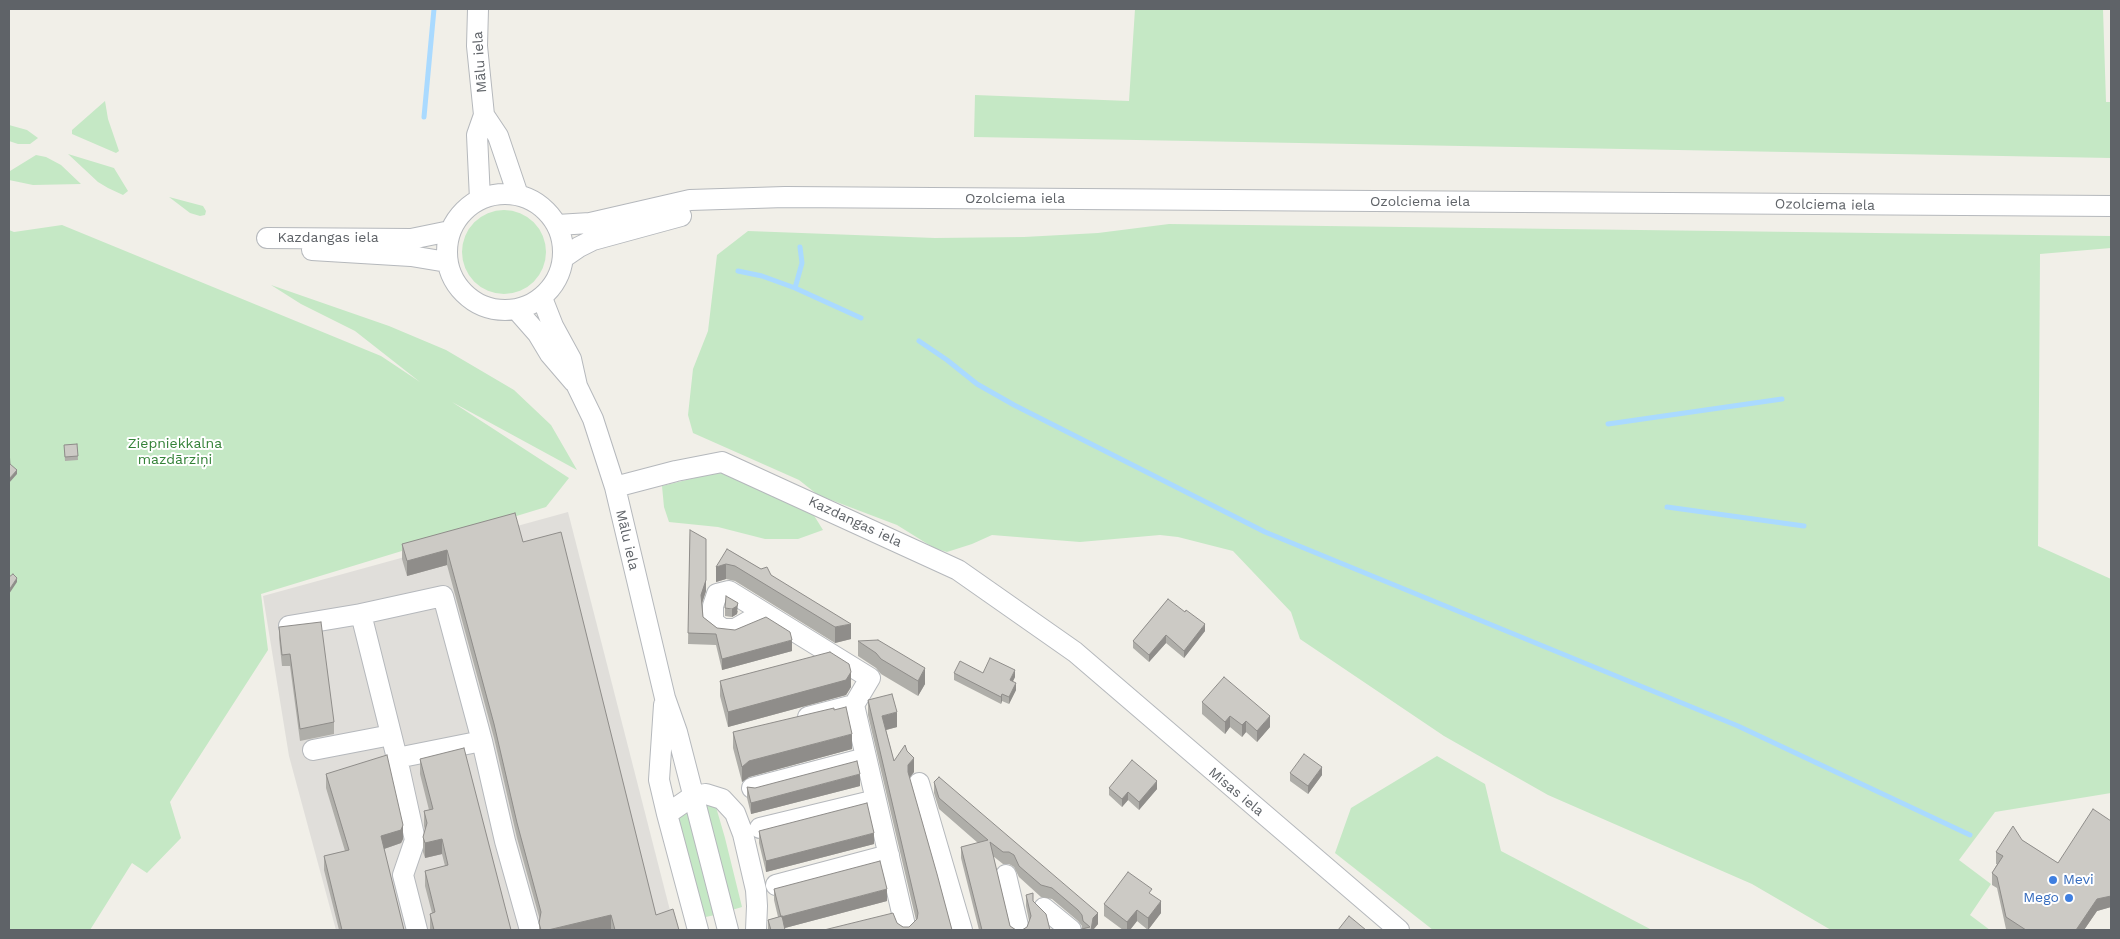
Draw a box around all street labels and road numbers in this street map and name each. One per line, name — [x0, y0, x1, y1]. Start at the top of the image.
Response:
street label: Mālu iela — [469, 31, 491, 93]
street label: Ozolciema iela — [965, 191, 1065, 207]
street label: Ozolciema iela — [1370, 194, 1470, 210]
street label: Ozolciema iela — [1775, 196, 1875, 214]
street label: Kazdangas iela — [277, 230, 379, 246]
street label: Kazdangas iela — [806, 493, 904, 551]
street label: Mālu iela — [612, 508, 642, 572]
street label: Misas iela — [1205, 764, 1267, 820]

